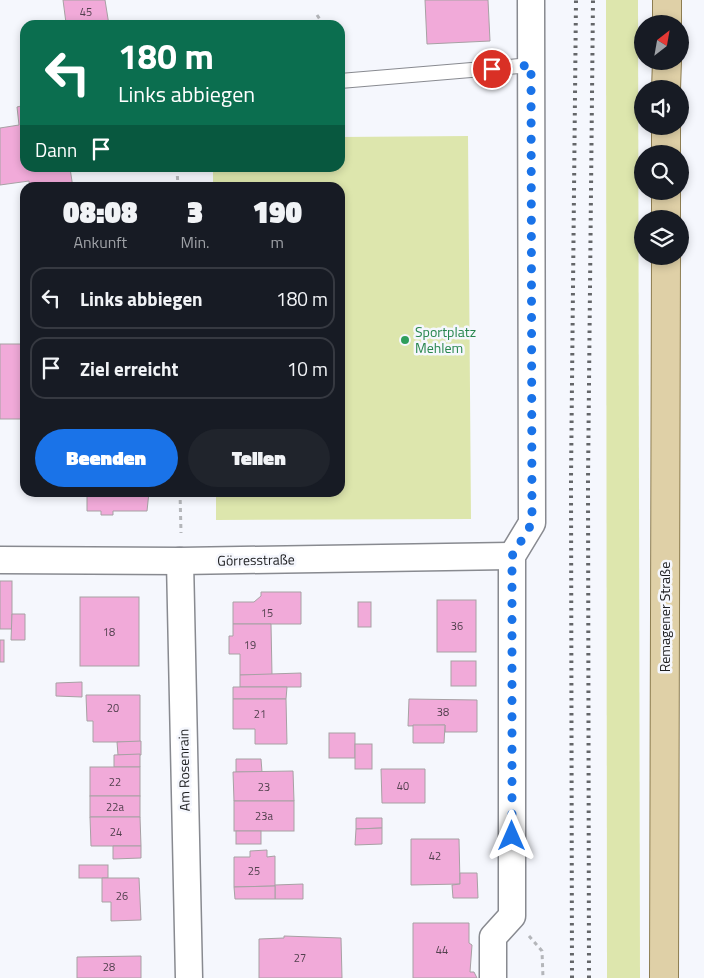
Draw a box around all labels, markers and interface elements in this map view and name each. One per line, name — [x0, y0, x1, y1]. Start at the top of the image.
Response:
house number: 45 — [80, 4, 92, 20]
north arrow — [634, 15, 689, 70]
map controls — [634, 15, 689, 265]
text: 180 m — [118, 29, 214, 83]
icon: left — [35, 40, 100, 105]
pin — [471, 48, 513, 90]
icon: arrive — [478, 55, 506, 83]
text: Links abbiegen — [118, 77, 255, 111]
button: sound — [634, 80, 689, 135]
text: Dann — [35, 135, 77, 164]
icon: arrive — [87, 135, 115, 163]
button: search — [634, 145, 689, 200]
text: 08:08 — [63, 189, 138, 235]
text: 3 — [187, 189, 203, 235]
text: 190 — [253, 189, 302, 235]
button: layers — [634, 210, 689, 265]
text: Ankunft — [73, 230, 127, 254]
text: Min. — [181, 230, 210, 254]
text: m — [271, 230, 284, 254]
icon: left — [37, 284, 65, 312]
text: Links abbiegen — [80, 284, 203, 313]
text: 180 m — [276, 284, 328, 313]
place label: Sportplatz Mehlem — [415, 321, 476, 358]
marker: Sportplatz Mehlem — [399, 334, 411, 346]
icon: arrive — [37, 354, 65, 382]
text: Ziel erreicht — [80, 354, 178, 383]
text: 10 m — [287, 354, 328, 383]
button: Beenden — [35, 429, 178, 487]
button: Teilen — [188, 429, 330, 487]
street label: Görresstraße — [217, 548, 295, 571]
street label: Remagener Straße — [654, 562, 675, 672]
house number: 15 — [261, 605, 273, 621]
house number: 36 — [451, 618, 463, 634]
house number: 18 — [103, 624, 115, 640]
house number: 19 — [244, 637, 256, 653]
house number: 20 — [107, 700, 119, 716]
house number: 38 — [437, 704, 449, 720]
house number: 21 — [254, 706, 266, 722]
street label: Am Rosenrain — [172, 729, 195, 811]
house number: 22 — [109, 774, 121, 790]
house number: 40 — [397, 778, 409, 794]
house number: 23 — [258, 779, 270, 795]
house number: 22a — [106, 799, 124, 815]
house number: 23a — [255, 808, 273, 824]
position arrow — [485, 809, 537, 861]
house number: 24 — [110, 824, 122, 840]
house number: 42 — [429, 848, 441, 864]
house number: 25 — [248, 863, 260, 879]
house number: 26 — [116, 888, 128, 904]
house number: 44 — [436, 942, 448, 958]
house number: 27 — [294, 950, 306, 966]
house number: 28 — [103, 959, 115, 975]

